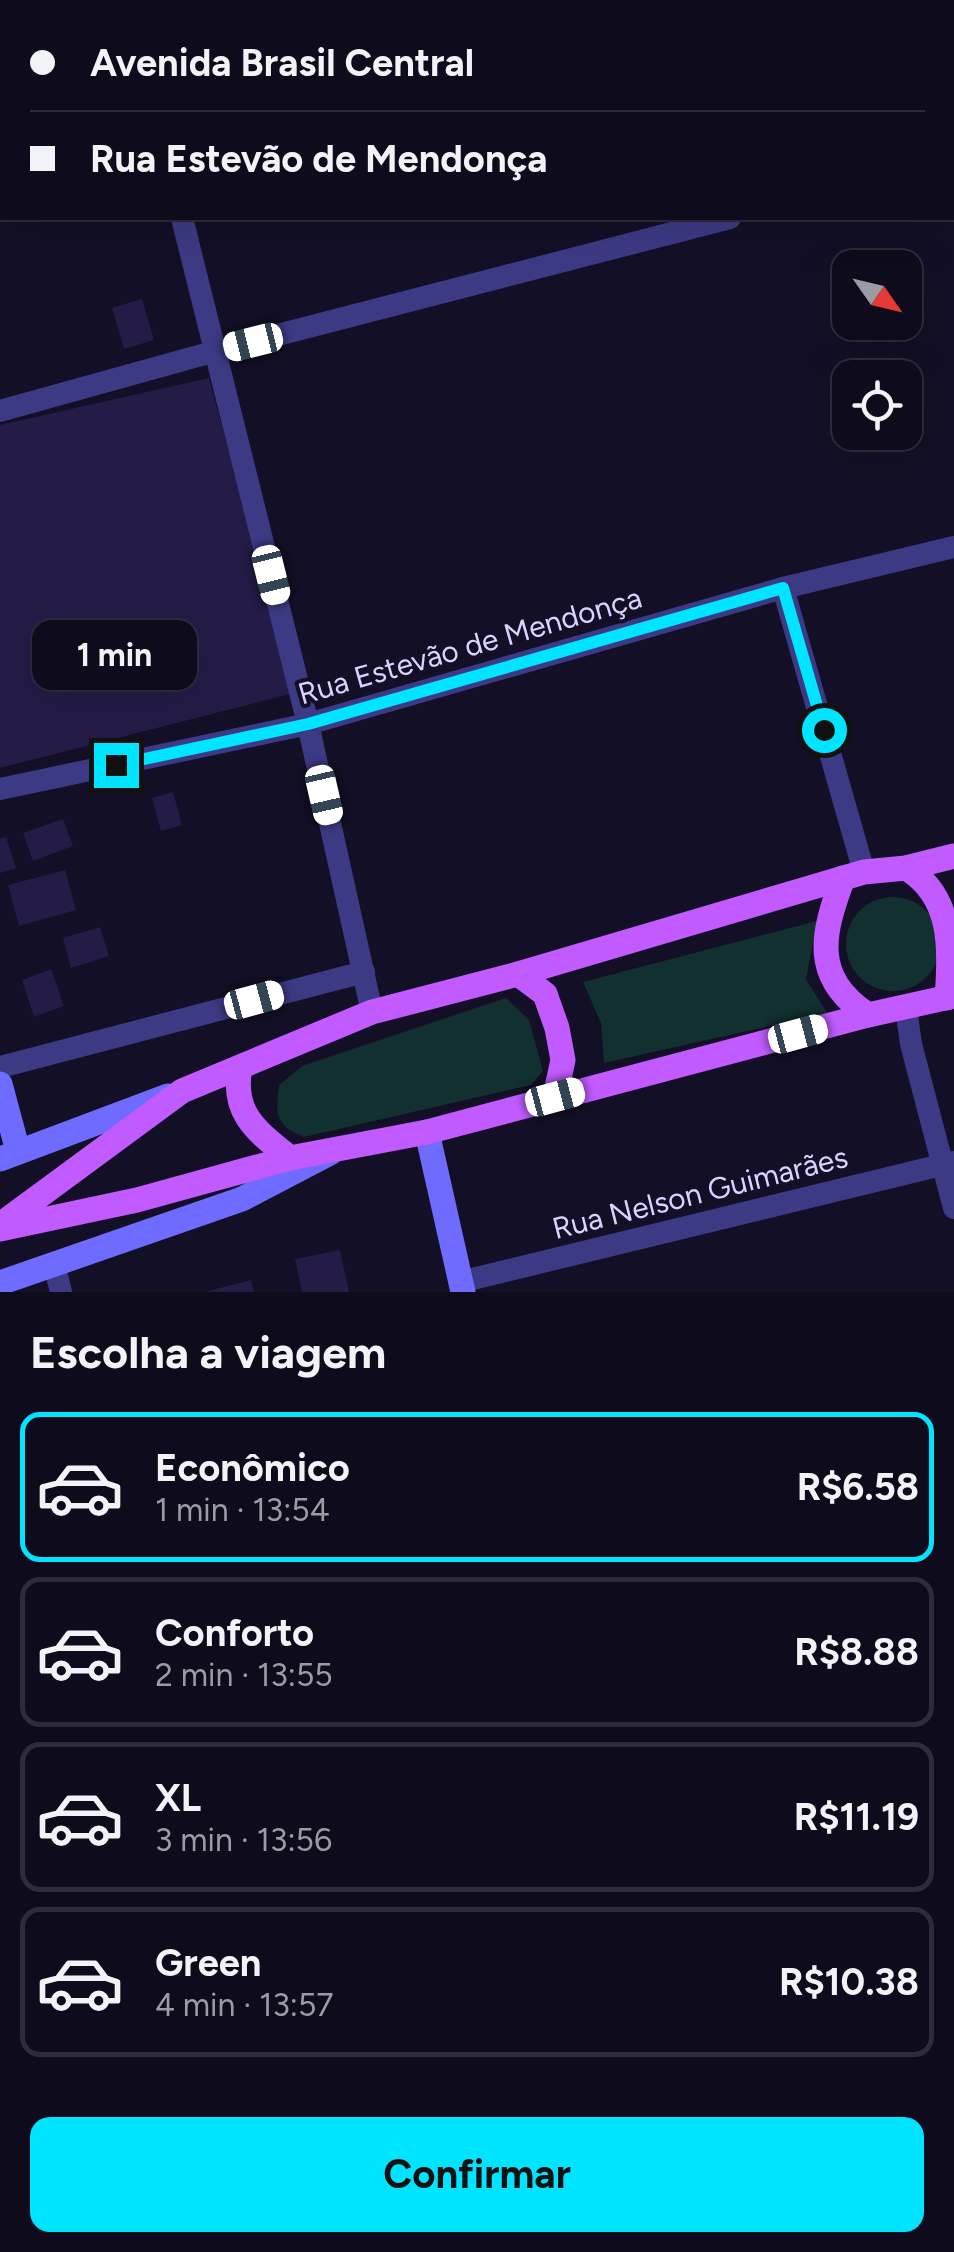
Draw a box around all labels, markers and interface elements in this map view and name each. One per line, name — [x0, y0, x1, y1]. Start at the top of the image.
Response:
text: Avenida Brasil Central — [90, 40, 474, 86]
text: Rua Estevão de Mendonça — [90, 136, 548, 182]
north arrow — [832, 250, 922, 340]
map controls — [832, 250, 922, 450]
car — [220, 320, 286, 364]
button: locate — [832, 360, 922, 450]
car — [249, 542, 293, 608]
street label: Rua Estevão de Mendonça — [294, 579, 646, 712]
callout: 1 min — [34, 620, 198, 690]
text: 1 min — [77, 636, 152, 674]
route start — [802, 708, 847, 753]
route end — [94, 743, 139, 788]
car — [303, 762, 345, 828]
car — [221, 978, 287, 1022]
car — [765, 1012, 831, 1056]
car — [522, 1075, 588, 1119]
street label: Rua Nelson Guimarães — [548, 1138, 851, 1247]
text: Escolha a viagem — [30, 1325, 386, 1379]
icon: car — [35, 1442, 125, 1532]
text: Econômico — [155, 1445, 350, 1491]
text: R$6.58 — [797, 1464, 919, 1510]
text: 1 min · 13:54 — [155, 1491, 330, 1529]
icon: car — [35, 1607, 125, 1697]
text: Conforto — [155, 1610, 314, 1656]
text: R$8.88 — [794, 1629, 919, 1675]
text: 2 min · 13:55 — [155, 1656, 333, 1694]
icon: car — [35, 1772, 125, 1862]
text: XL — [155, 1775, 201, 1821]
text: R$11.19 — [794, 1794, 919, 1840]
text: 3 min · 13:56 — [155, 1821, 332, 1859]
icon: car — [35, 1937, 125, 2027]
text: Green — [155, 1940, 261, 1986]
text: R$10.38 — [779, 1959, 919, 2005]
text: 4 min · 13:57 — [155, 1986, 334, 2024]
button: Confirmar — [30, 2117, 924, 2232]

